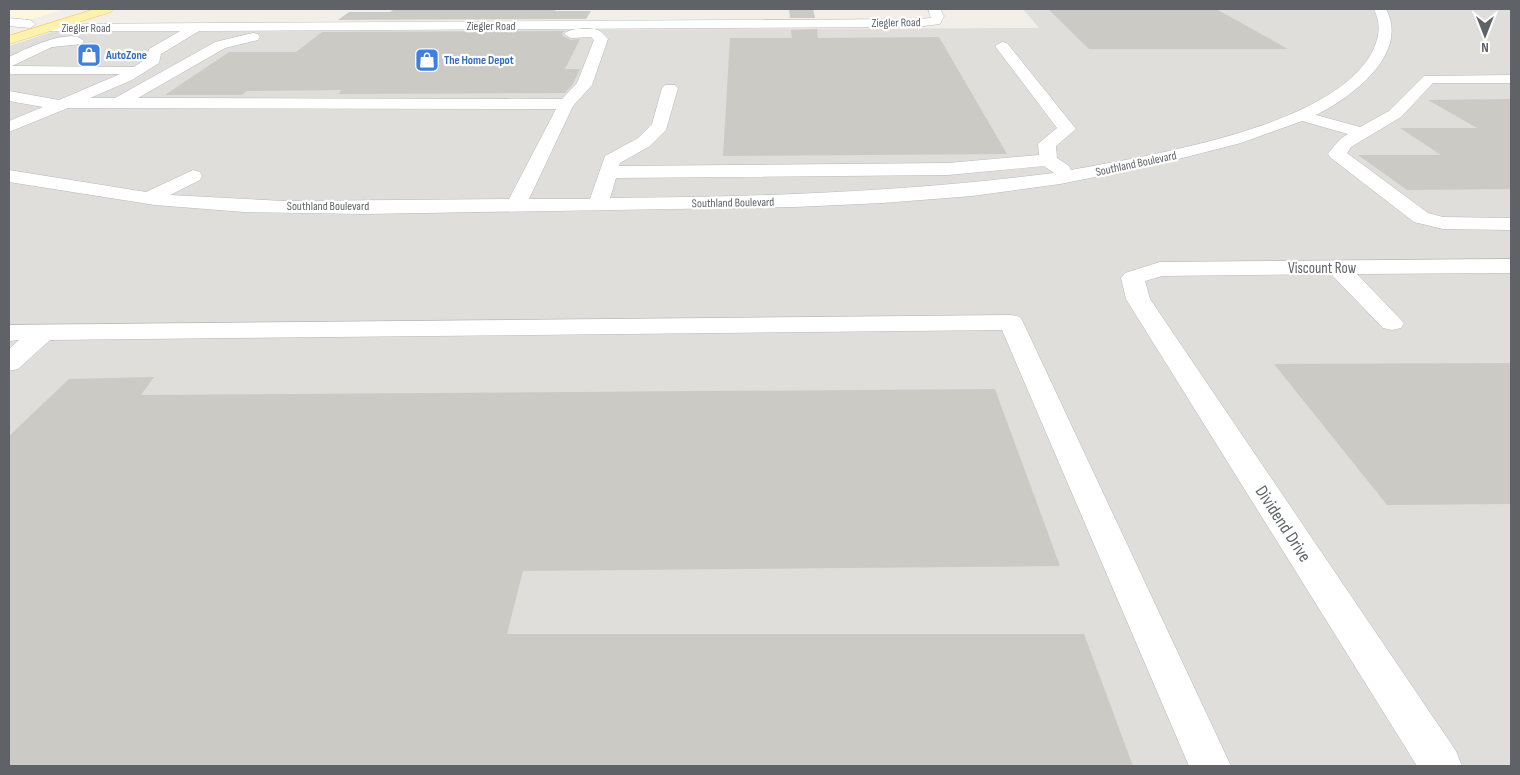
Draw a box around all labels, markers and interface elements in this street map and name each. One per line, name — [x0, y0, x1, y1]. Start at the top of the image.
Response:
north arrow — [1460, 10, 1510, 60]
street label: Ziegler Road — [871, 15, 921, 31]
street label: Ziegler Road — [466, 19, 516, 34]
street label: Ziegler Road — [61, 21, 111, 36]
text: N — [1481, 39, 1489, 56]
shop icon: AutoZone — [76, 42, 102, 68]
shop icon: The Home Depot — [414, 47, 440, 73]
place label: AutoZone — [105, 48, 147, 63]
place label: The Home Depot — [444, 53, 514, 68]
street label: Southland Boulevard — [1094, 148, 1178, 180]
street label: Southland Boulevard — [692, 195, 774, 211]
street label: Southland Boulevard — [287, 199, 369, 214]
street label: Viscount Row — [1288, 259, 1357, 278]
street label: Dividend Drive — [1251, 482, 1315, 566]

